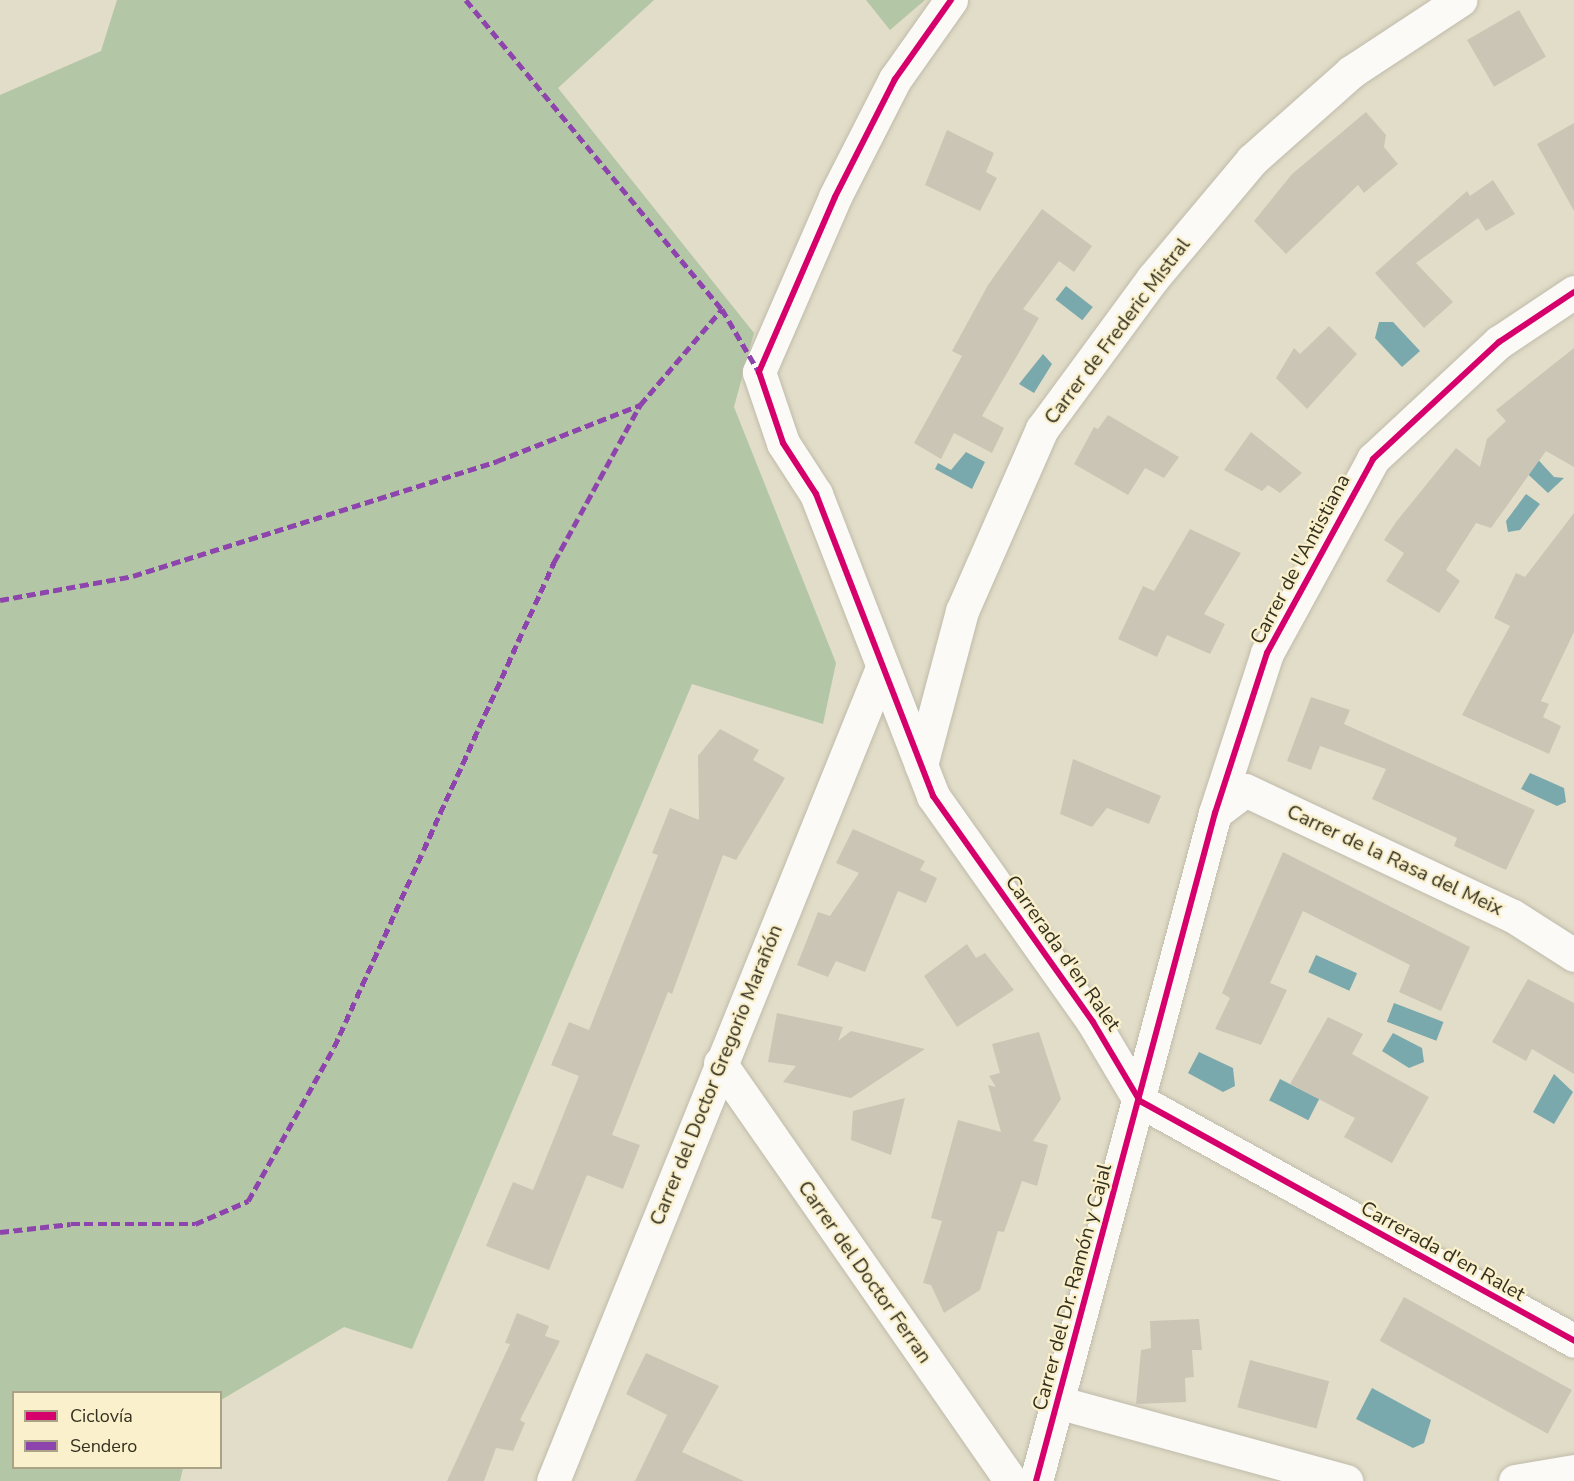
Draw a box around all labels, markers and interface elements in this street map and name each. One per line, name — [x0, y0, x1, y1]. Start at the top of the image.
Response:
street label: Carrer de Frederic Mistral — [1039, 233, 1195, 429]
street label: Carrer de l'Antistiana — [1245, 470, 1355, 648]
street label: Carrer de la Rasa del Meix — [1283, 799, 1507, 921]
street label: Carrerada d'en Ralet — [1000, 871, 1126, 1035]
street label: Carrer del Doctor Gregorio Marañón — [645, 921, 787, 1229]
street label: Carrer del Dr. Ramón y Cajal — [1027, 1161, 1117, 1413]
street label: Carrer del Doctor Ferran — [793, 1176, 937, 1368]
street label: Carrerada d'en Ralet — [1357, 1196, 1529, 1306]
legend — [12, 1391, 222, 1469]
text: Ciclovía — [70, 1404, 133, 1428]
text: Sendero — [70, 1434, 137, 1458]

